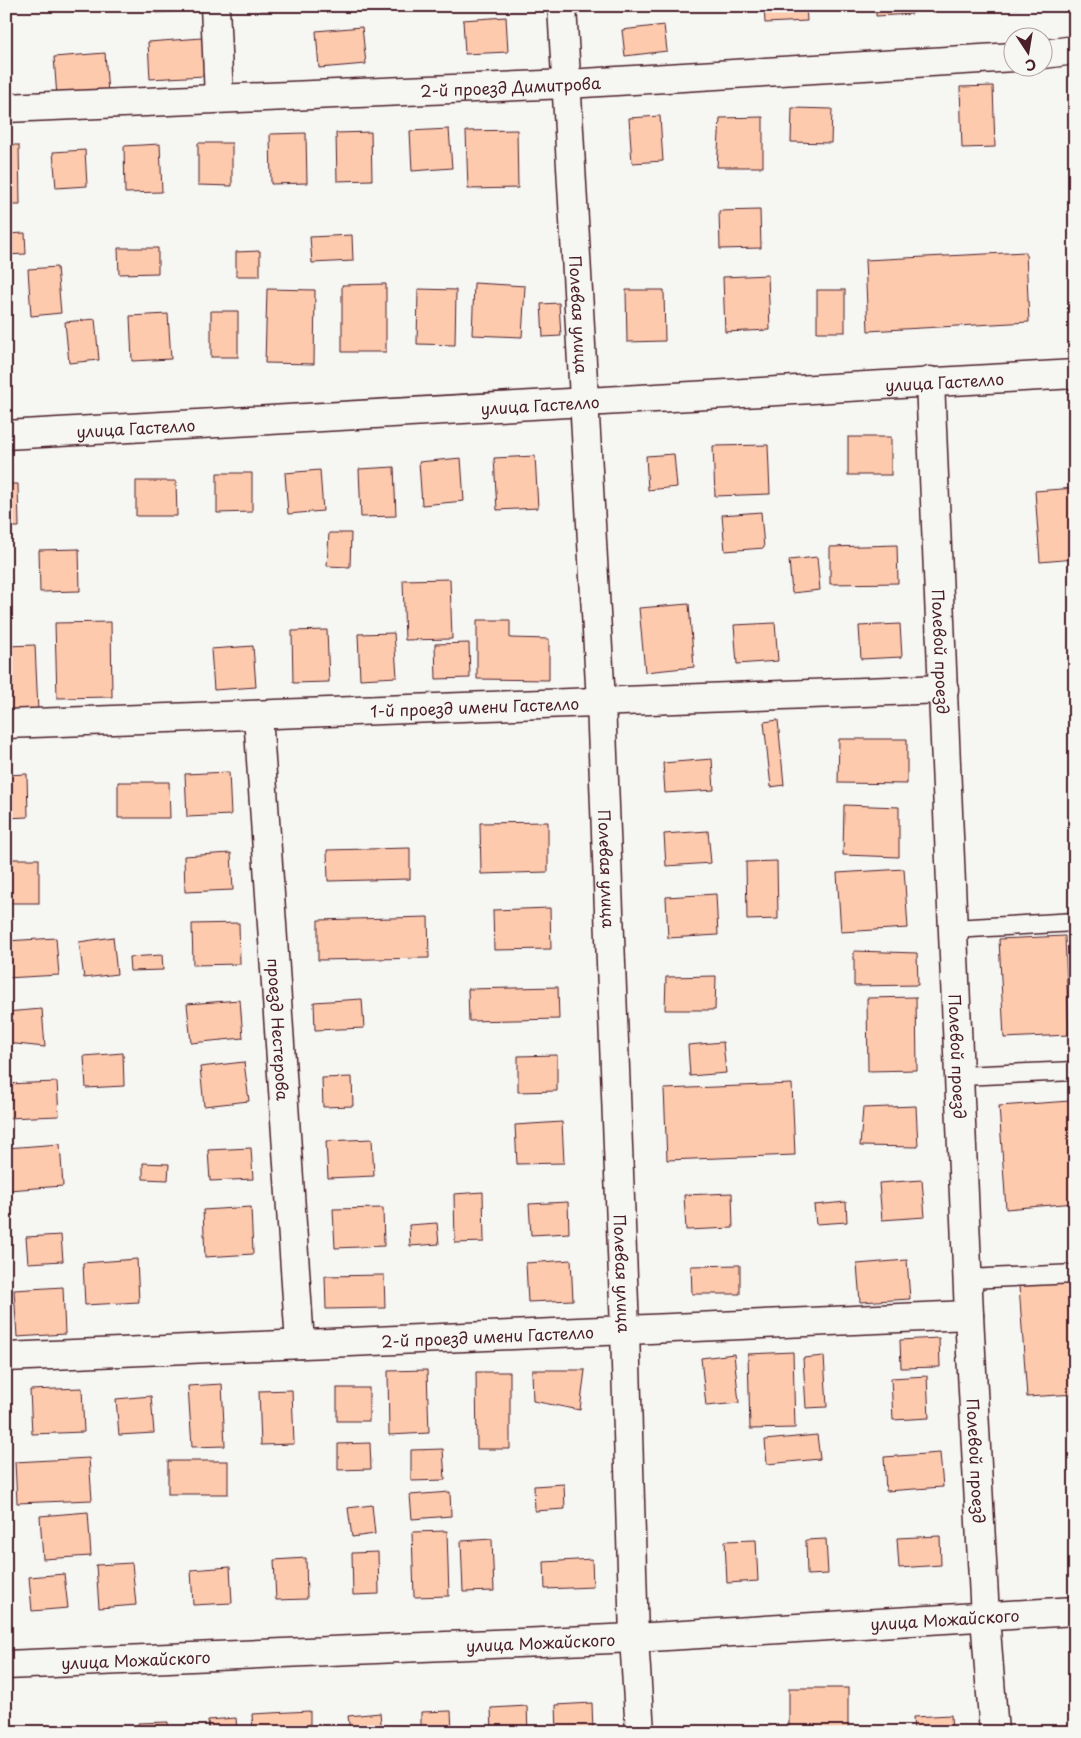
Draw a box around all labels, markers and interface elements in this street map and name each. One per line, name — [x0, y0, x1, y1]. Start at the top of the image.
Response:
north arrow — [1004, 28, 1054, 78]
text: С — [1023, 54, 1038, 77]
street label: 2-й проезд Димитрова — [420, 70, 602, 102]
street label: Полевая улица — [564, 255, 595, 374]
street label: улица Гастелло — [884, 366, 1005, 397]
street label: улица Гастелло — [480, 389, 600, 420]
street label: улица Гастелло — [76, 412, 196, 443]
street label: Полевой проезд — [927, 589, 956, 715]
street label: 1-й проезд имени Гастелло — [370, 691, 580, 722]
street label: Полевая улица — [593, 809, 622, 928]
street label: проезд Нестерова — [262, 957, 296, 1101]
street label: Полевой проезд — [944, 993, 973, 1119]
street label: Полевая улица — [609, 1214, 637, 1333]
street label: 2-й проезд имени Гастелло — [381, 1319, 595, 1353]
street label: Полевой проезд — [961, 1398, 992, 1524]
street label: улица Можайского — [870, 1602, 1020, 1636]
street label: улица Можайского — [465, 1627, 616, 1657]
street label: улица Можайского — [61, 1644, 211, 1675]

